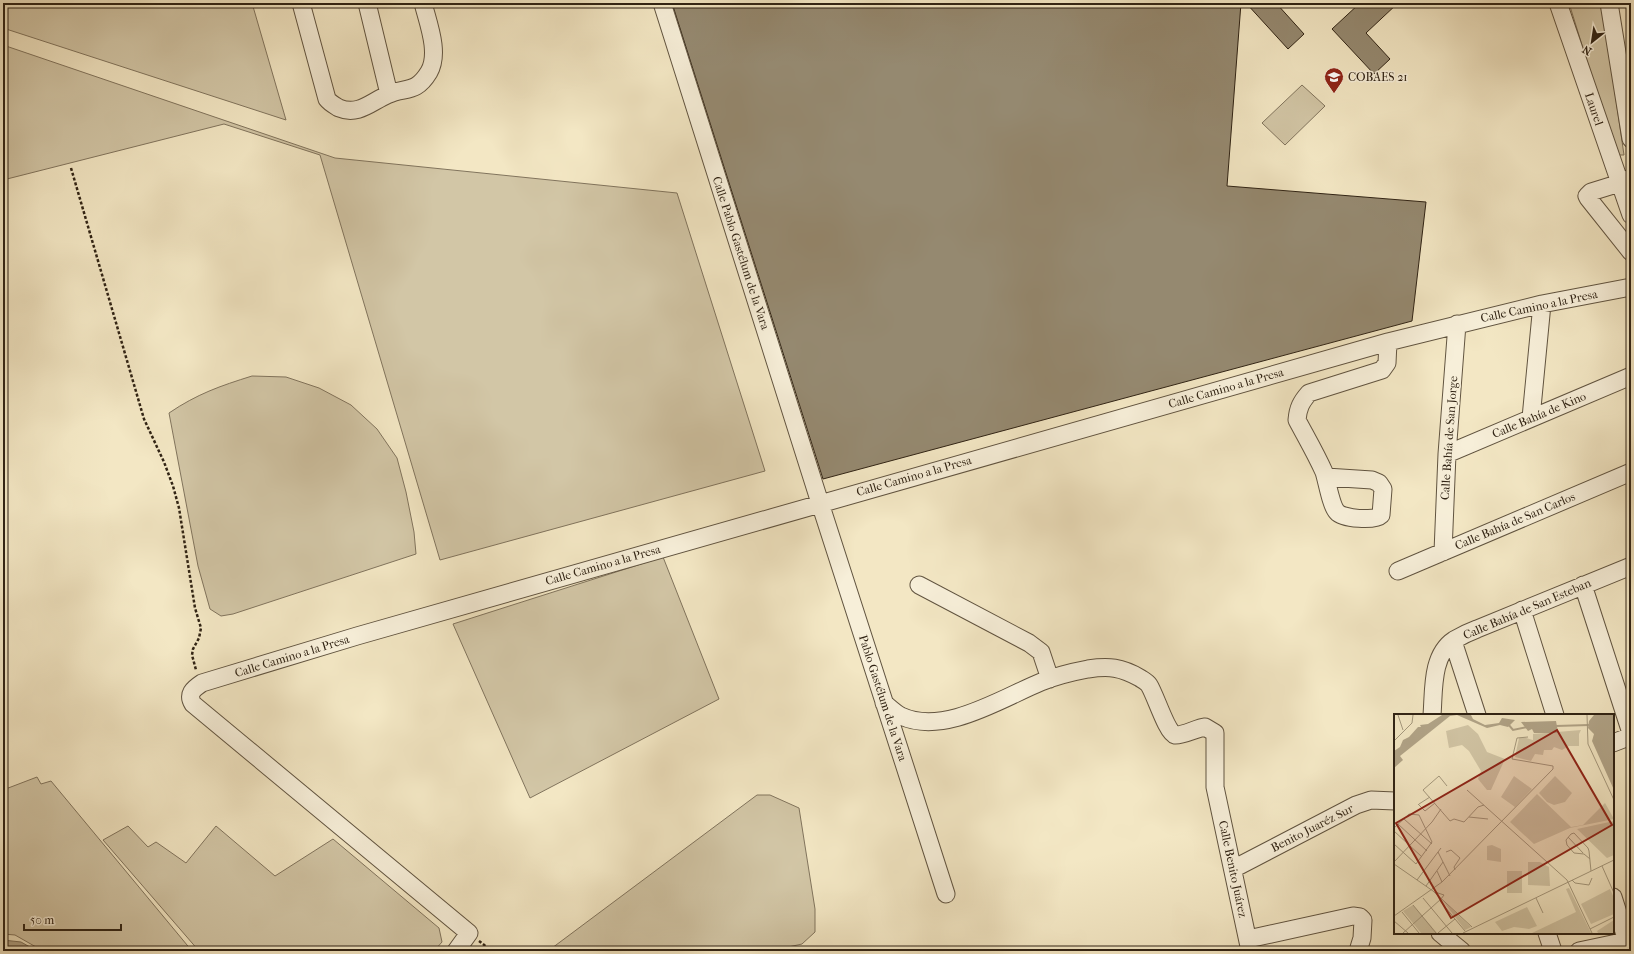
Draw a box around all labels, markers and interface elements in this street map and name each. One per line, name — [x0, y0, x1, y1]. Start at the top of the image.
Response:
north arrow — [1572, 22, 1612, 62]
text: N — [1580, 42, 1594, 58]
school or university icon: COBAES 21 — [1323, 66, 1345, 94]
place label: COBAES 21 — [1348, 70, 1408, 84]
street label: Laurel — [1582, 91, 1606, 128]
street label: Calle Pablo Gastélum de la Vara — [710, 175, 773, 332]
street label: Calle Camino a la Presa — [1479, 287, 1599, 325]
street label: Calle Camino a la Presa — [1167, 365, 1286, 411]
street label: Calle Bahía de San Jorge — [1438, 375, 1460, 501]
street label: Calle Bahía de Kino — [1490, 389, 1588, 441]
street label: Calle Camino a la Presa — [855, 453, 974, 499]
street label: Calle Bahía de San Carlos — [1453, 489, 1578, 553]
street label: Calle Camino a la Presa — [544, 542, 663, 588]
street label: Calle Bahía de San Esteban — [1461, 576, 1593, 642]
street label: Calle Camino a la Presa — [233, 632, 351, 680]
street label: Pablo Gastélum de la Vara — [856, 633, 910, 763]
inset map — [1394, 714, 1614, 934]
street label: Benito Juaréz Sur — [1268, 801, 1356, 855]
street label: Calle Benito Juárez — [1216, 819, 1250, 919]
scale bar — [24, 906, 121, 932]
text: 50 m — [30, 913, 54, 927]

